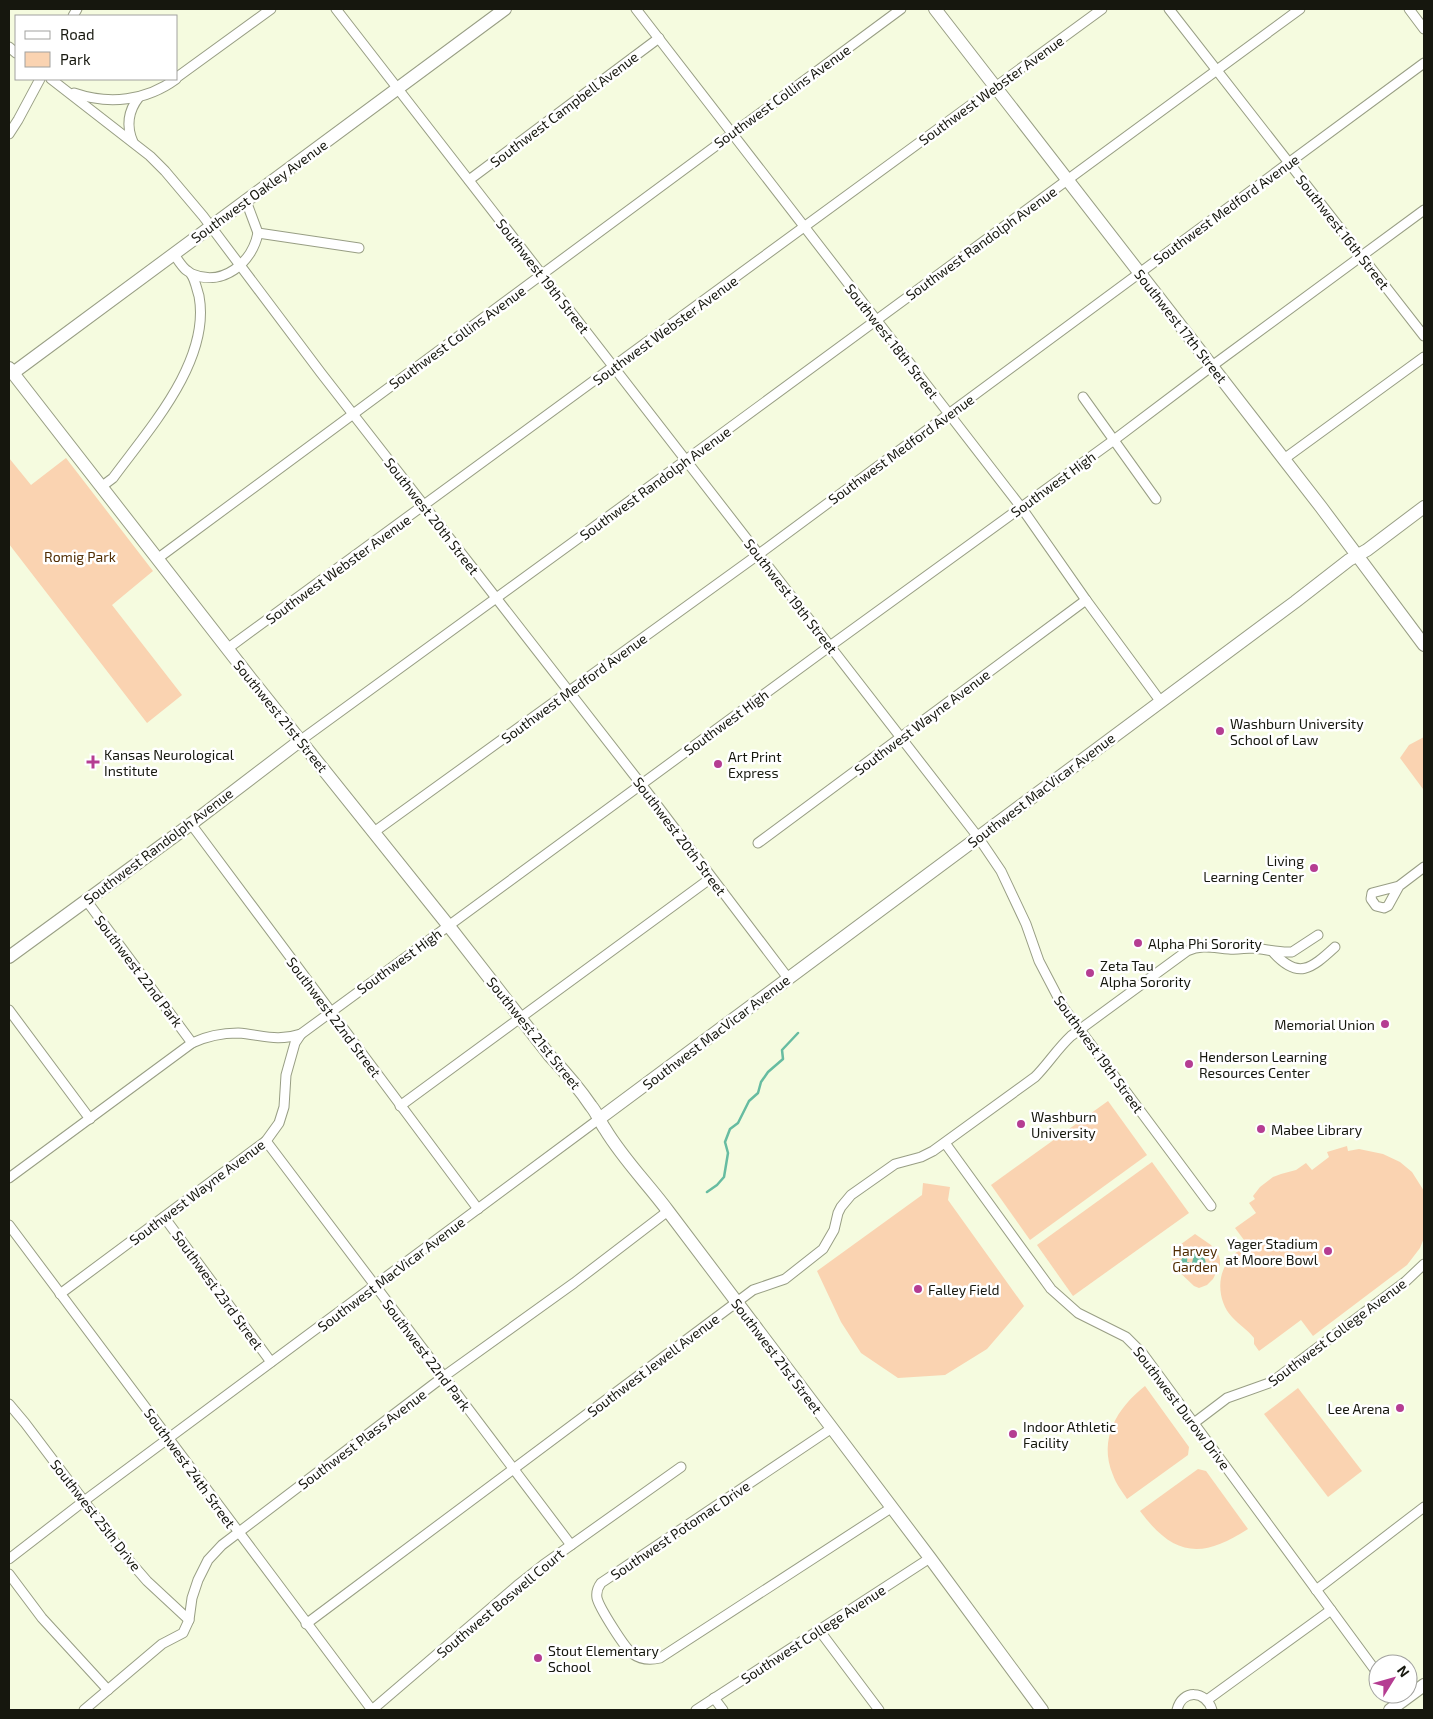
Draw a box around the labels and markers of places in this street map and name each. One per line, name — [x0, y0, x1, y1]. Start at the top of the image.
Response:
place label: Washburn University School of Law — [1230, 715, 1364, 748]
marker: Washburn University School of Law — [1214, 725, 1226, 737]
place label: Kansas Neurological Institute — [104, 746, 235, 779]
place label: Art Print Express — [728, 748, 782, 781]
marker: Kansas Neurological Institute — [86, 755, 100, 769]
marker: Art Print Express — [712, 758, 724, 770]
place label: Living Learning Center — [1203, 852, 1304, 885]
marker: Living Learning Center — [1308, 862, 1320, 874]
place label: Alpha Phi Sorority — [1148, 935, 1263, 952]
marker: Alpha Phi Sorority — [1132, 937, 1144, 949]
place label: Zeta Tau Alpha Sorority — [1100, 957, 1192, 990]
marker: Zeta Tau Alpha Sorority — [1084, 967, 1096, 979]
place label: Memorial Union — [1274, 1016, 1375, 1033]
marker: Memorial Union — [1379, 1018, 1391, 1030]
place label: Henderson Learning Resources Center — [1199, 1048, 1327, 1081]
marker: Henderson Learning Resources Center — [1183, 1058, 1195, 1070]
place label: Washburn University — [1031, 1108, 1097, 1141]
marker: Washburn University — [1015, 1118, 1027, 1130]
place label: Mabee Library — [1271, 1121, 1363, 1138]
marker: Mabee Library — [1255, 1123, 1267, 1135]
place label: Yager Stadium at Moore Bowl — [1225, 1235, 1319, 1268]
marker: Yager Stadium at Moore Bowl — [1322, 1245, 1334, 1257]
place label: Falley Field — [928, 1281, 1000, 1298]
marker: Falley Field — [912, 1283, 924, 1295]
place label: Lee Arena — [1328, 1400, 1390, 1417]
marker: Lee Arena — [1394, 1402, 1406, 1414]
place label: Indoor Athletic Facility — [1023, 1418, 1116, 1451]
marker: Indoor Athletic Facility — [1007, 1428, 1019, 1440]
place label: Stout Elementary School — [548, 1642, 660, 1675]
marker: Stout Elementary School — [532, 1652, 544, 1664]

